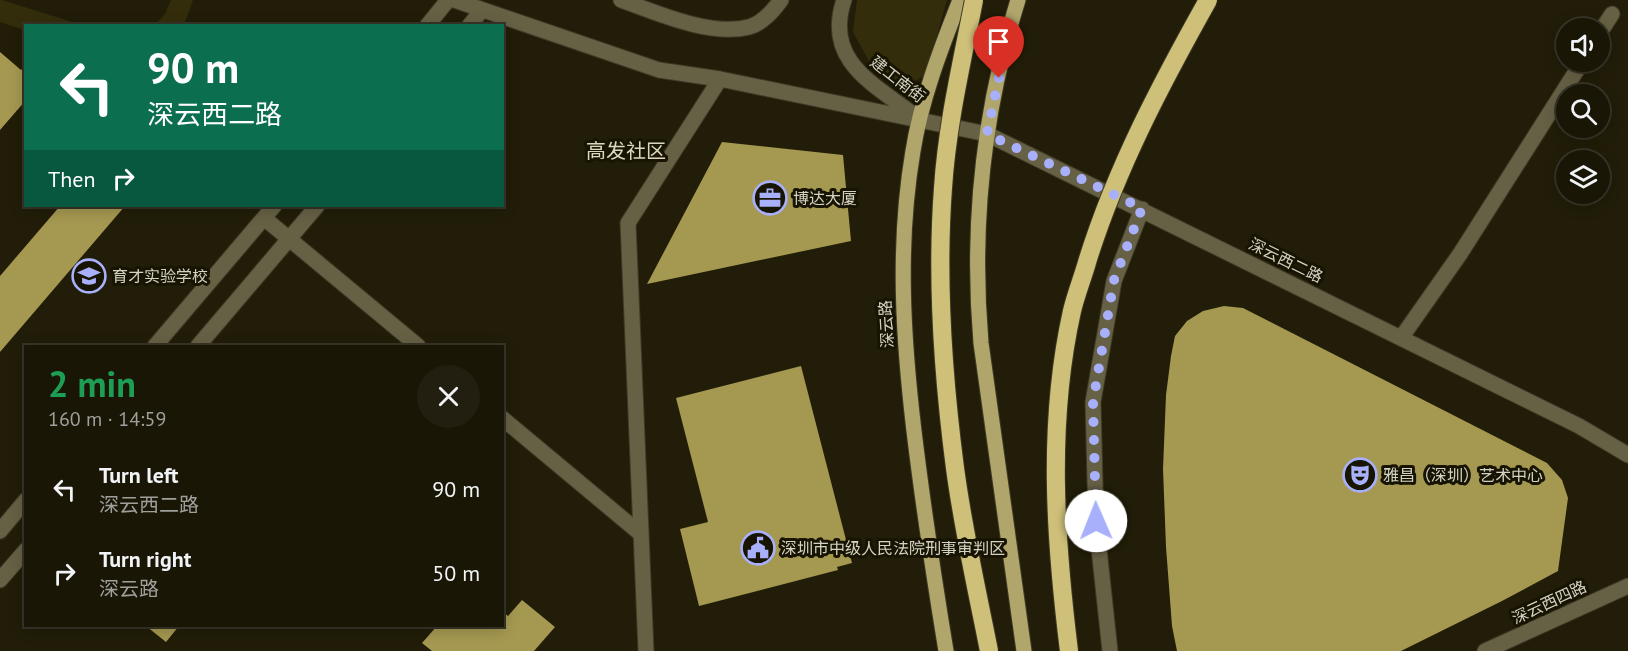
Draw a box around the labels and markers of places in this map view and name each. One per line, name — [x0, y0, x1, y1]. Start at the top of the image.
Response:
pin — [973, 16, 1024, 78]
office icon: 博达大厦 — [752, 180, 788, 216]
place label: 博达大厦 — [793, 188, 857, 208]
school or university icon: 育才实验学校 — [71, 258, 107, 294]
place label: 育才实验学校 — [112, 266, 208, 286]
theatre icon: 雅昌（深圳）艺术中心 — [1342, 457, 1378, 493]
place label: 雅昌（深圳）艺术中心 — [1383, 465, 1543, 485]
public building icon: 深圳市中级人民法院刑事审判区 — [740, 530, 776, 566]
place label: 深圳市中级人民法院刑事审判区 — [781, 538, 1005, 558]

